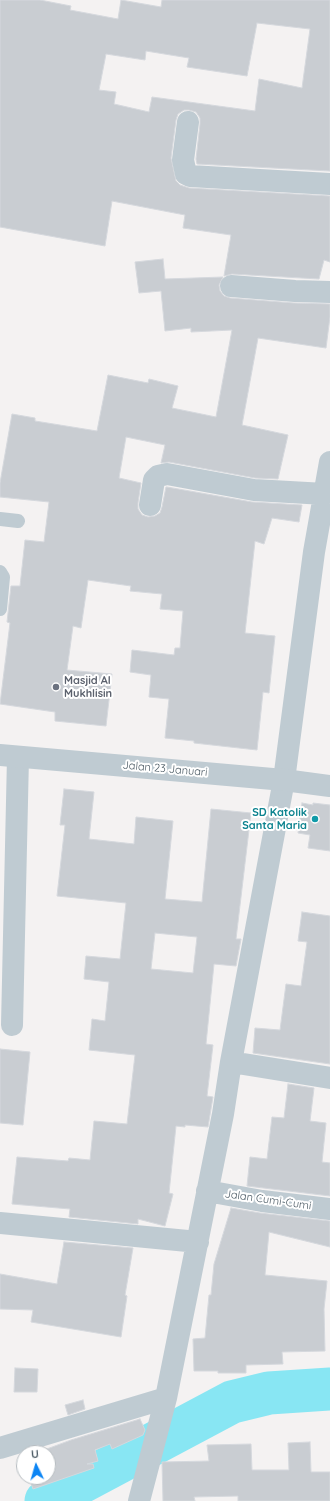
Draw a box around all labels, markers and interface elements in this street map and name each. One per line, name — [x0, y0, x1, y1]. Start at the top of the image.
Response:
place label: Masjid Al Mukhlisin — [64, 674, 112, 700]
marker: Masjid Al Mukhlisin — [51, 682, 61, 692]
street label: Jalan 23 Januari — [122, 759, 208, 779]
place label: SD Katolik Santa Maria — [242, 806, 307, 832]
marker: SD Katolik Santa Maria — [310, 814, 320, 824]
street label: Jalan Cumi-Cumi — [224, 1187, 312, 1213]
north arrow — [16, 1445, 56, 1485]
text: U — [31, 1447, 40, 1461]

